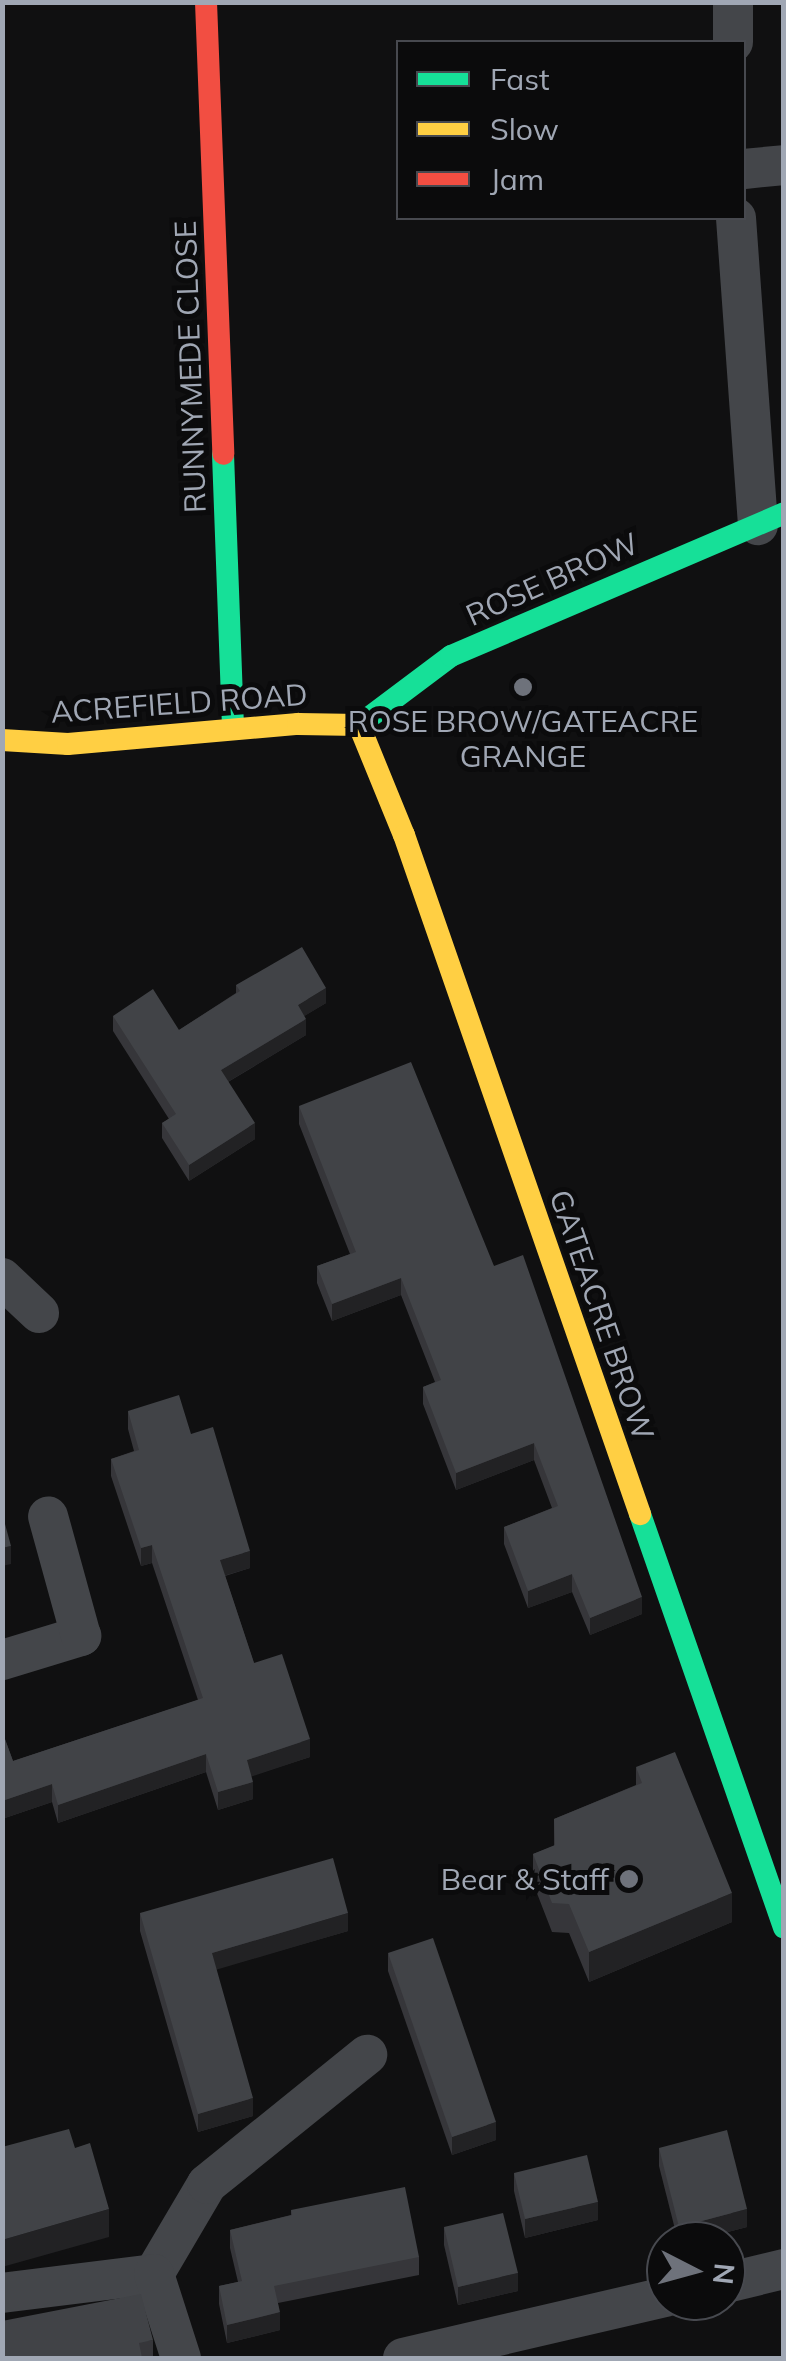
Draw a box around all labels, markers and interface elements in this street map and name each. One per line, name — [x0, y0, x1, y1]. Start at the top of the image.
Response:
legend — [396, 40, 746, 220]
text: Fast — [490, 60, 550, 98]
text: Slow — [490, 110, 559, 148]
text: Jam — [490, 160, 544, 198]
street label: RUNNYMEDE CLOSE — [167, 220, 213, 514]
street label: ROSE BROW — [460, 525, 644, 633]
street label: ACREFIELD ROAD — [49, 676, 309, 730]
marker: ROSE BROW/GATEACRE GRANGE — [512, 676, 534, 698]
place label: ROSE BROW/GATEACRE GRANGE — [348, 703, 698, 774]
street label: GATEACRE BROW — [542, 1185, 662, 1445]
place label: Bear & Staff — [441, 1861, 609, 1897]
marker: Bear & Staff — [618, 1868, 640, 1890]
north arrow — [646, 2221, 746, 2321]
text: N — [706, 2262, 743, 2286]

